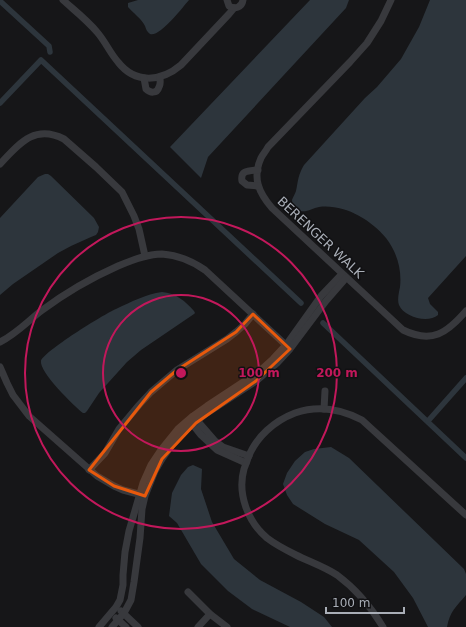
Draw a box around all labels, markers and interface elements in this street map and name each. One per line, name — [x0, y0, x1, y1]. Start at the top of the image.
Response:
street label: BERENGER WALK — [274, 194, 367, 281]
centre of rings — [174, 366, 188, 380]
text: 100 m — [238, 366, 280, 380]
text: 200 m — [316, 366, 358, 380]
scale bar — [326, 589, 404, 615]
text: 100 m — [332, 596, 370, 610]

